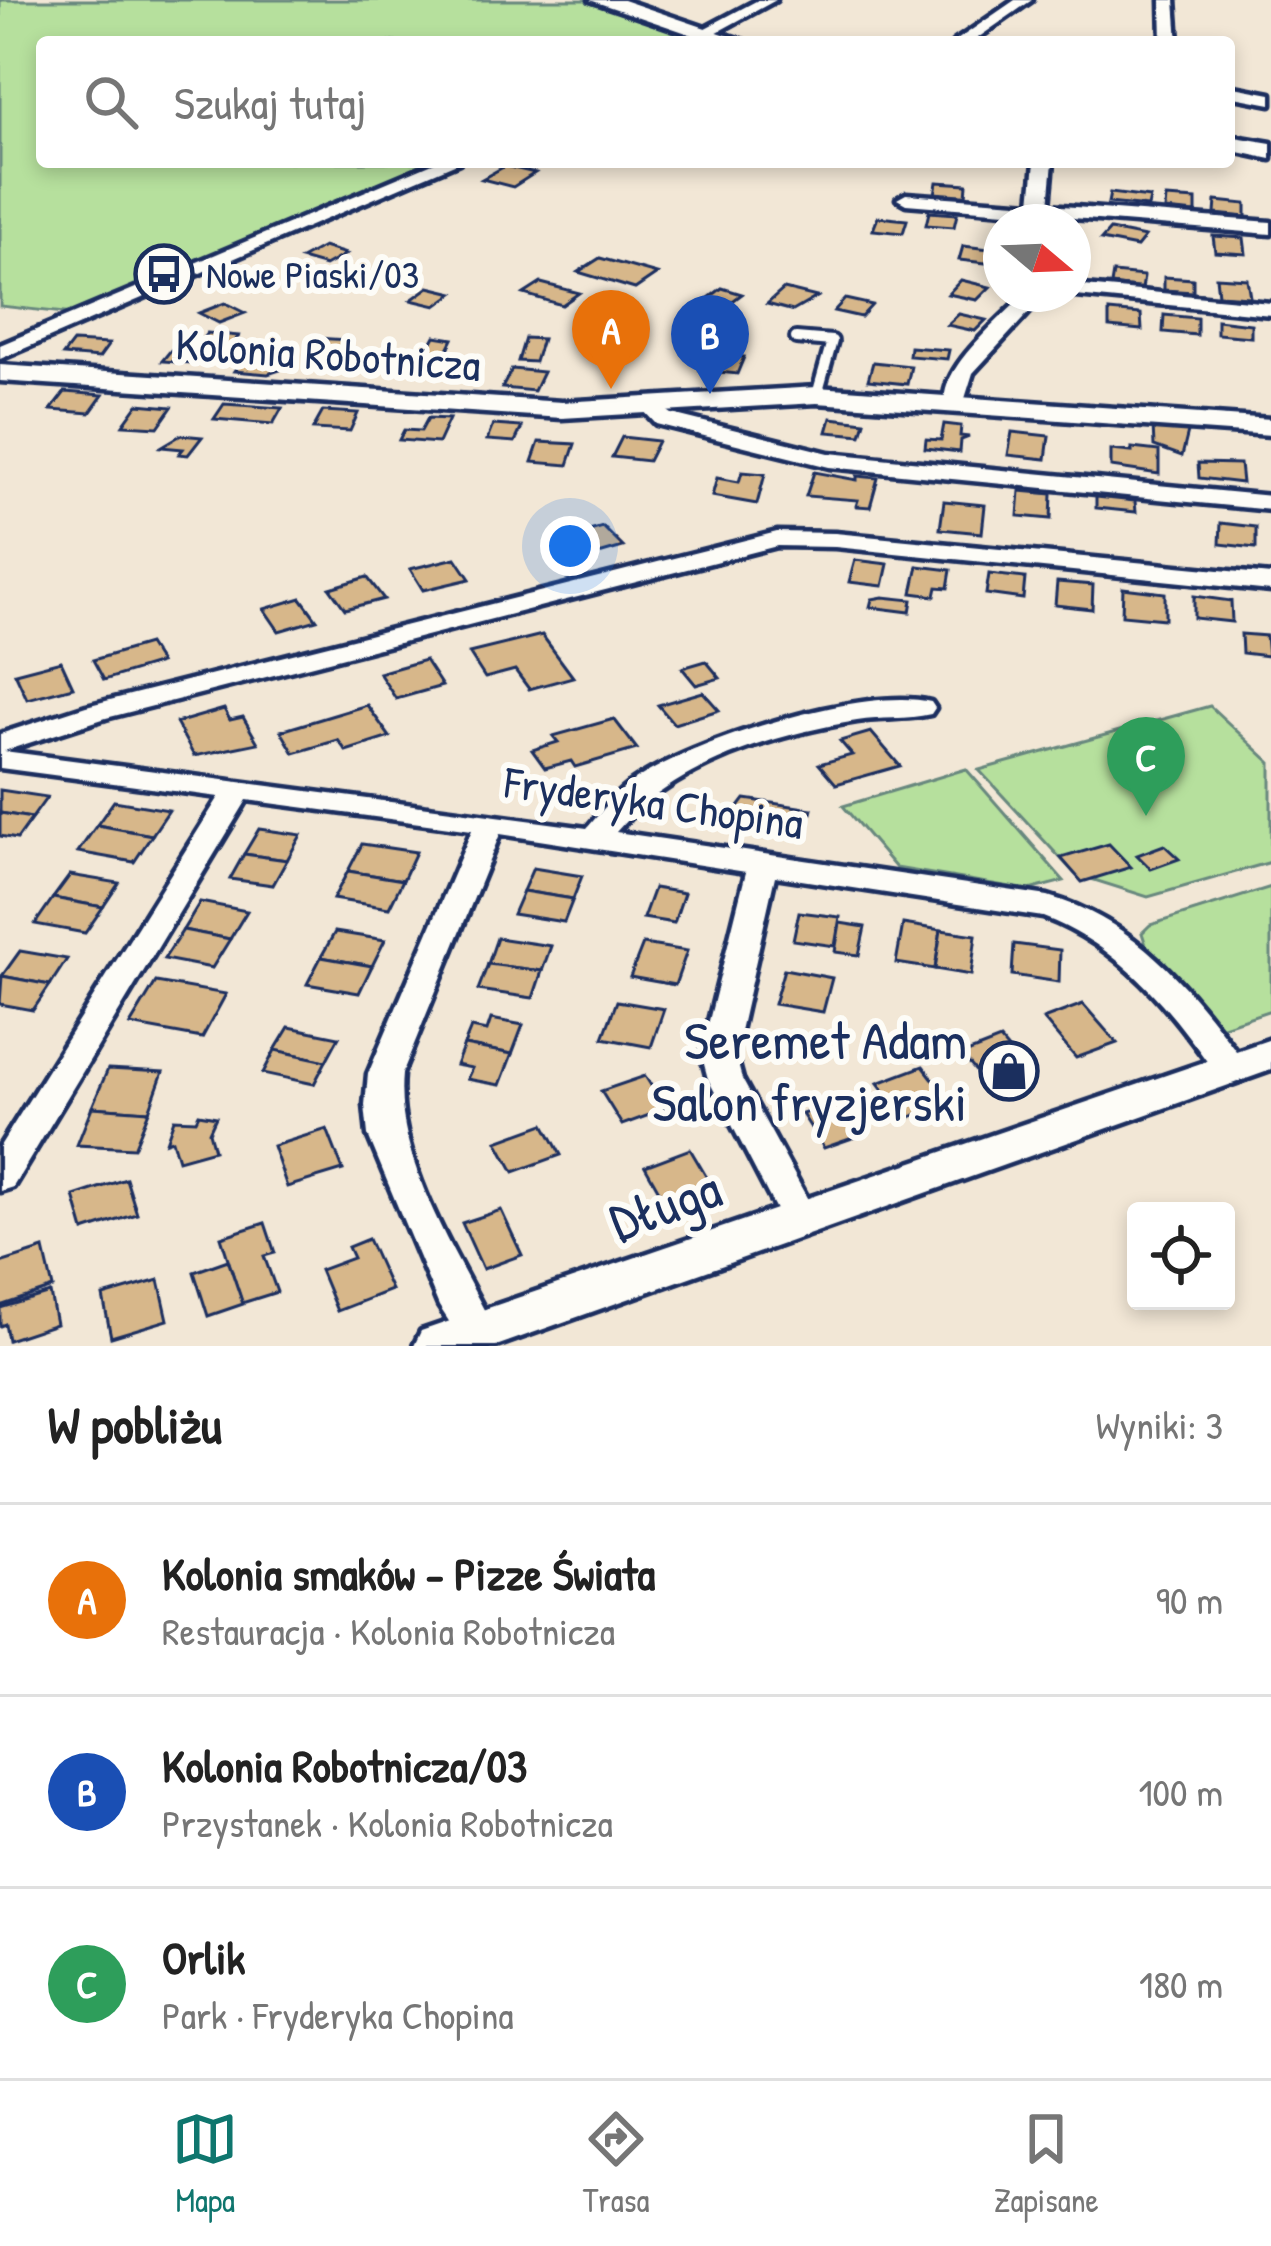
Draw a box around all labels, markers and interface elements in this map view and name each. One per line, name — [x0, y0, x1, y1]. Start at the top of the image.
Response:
search box — [36, 36, 1235, 168]
icon: search — [78, 69, 144, 135]
text: Szukaj tutaj — [174, 72, 366, 133]
north arrow — [983, 204, 1091, 312]
bus stop icon: Nowe Piaski/03 — [133, 243, 195, 305]
place label: Nowe Piaski/03 — [206, 247, 419, 300]
pin: A — [572, 290, 650, 389]
pin: B — [671, 295, 749, 394]
street label: Kolonia Robotnicza — [173, 312, 483, 395]
your location — [540, 516, 600, 576]
pin: C — [1107, 717, 1185, 816]
street label: Fryderyka Chopina — [500, 750, 807, 853]
place label: Seremet Adam Salon fryzjerski — [652, 1003, 967, 1138]
shop icon: Seremet Adam Salon fryzjerski — [978, 1040, 1040, 1102]
street label: Długa — [599, 1151, 730, 1258]
map controls — [1127, 1202, 1235, 1310]
button: locate — [1127, 1202, 1235, 1310]
text: W pobliżu — [48, 1390, 222, 1459]
text: Wyniki: 3 — [1096, 1398, 1223, 1451]
text: Kolonia smaków - Pizze Świata — [162, 1543, 655, 1604]
text: A — [77, 1573, 97, 1626]
text: 90 m — [1156, 1573, 1223, 1626]
text: Restauracja · Kolonia Robotnicza — [162, 1604, 615, 1657]
text: Kolonia Robotnicza/03 — [162, 1735, 527, 1796]
text: B — [77, 1765, 97, 1818]
text: 100 m — [1138, 1765, 1223, 1818]
text: Przystanek · Kolonia Robotnicza — [162, 1796, 613, 1849]
text: Orlik — [162, 1927, 245, 1988]
text: C — [76, 1957, 98, 2010]
text: 180 m — [1139, 1957, 1223, 2010]
text: Park · Fryderyka Chopina — [162, 1988, 514, 2041]
tab: Mapa — [172, 2106, 238, 2222]
tab: Trasa — [583, 2106, 649, 2222]
tab: Zapisane — [994, 2106, 1099, 2222]

